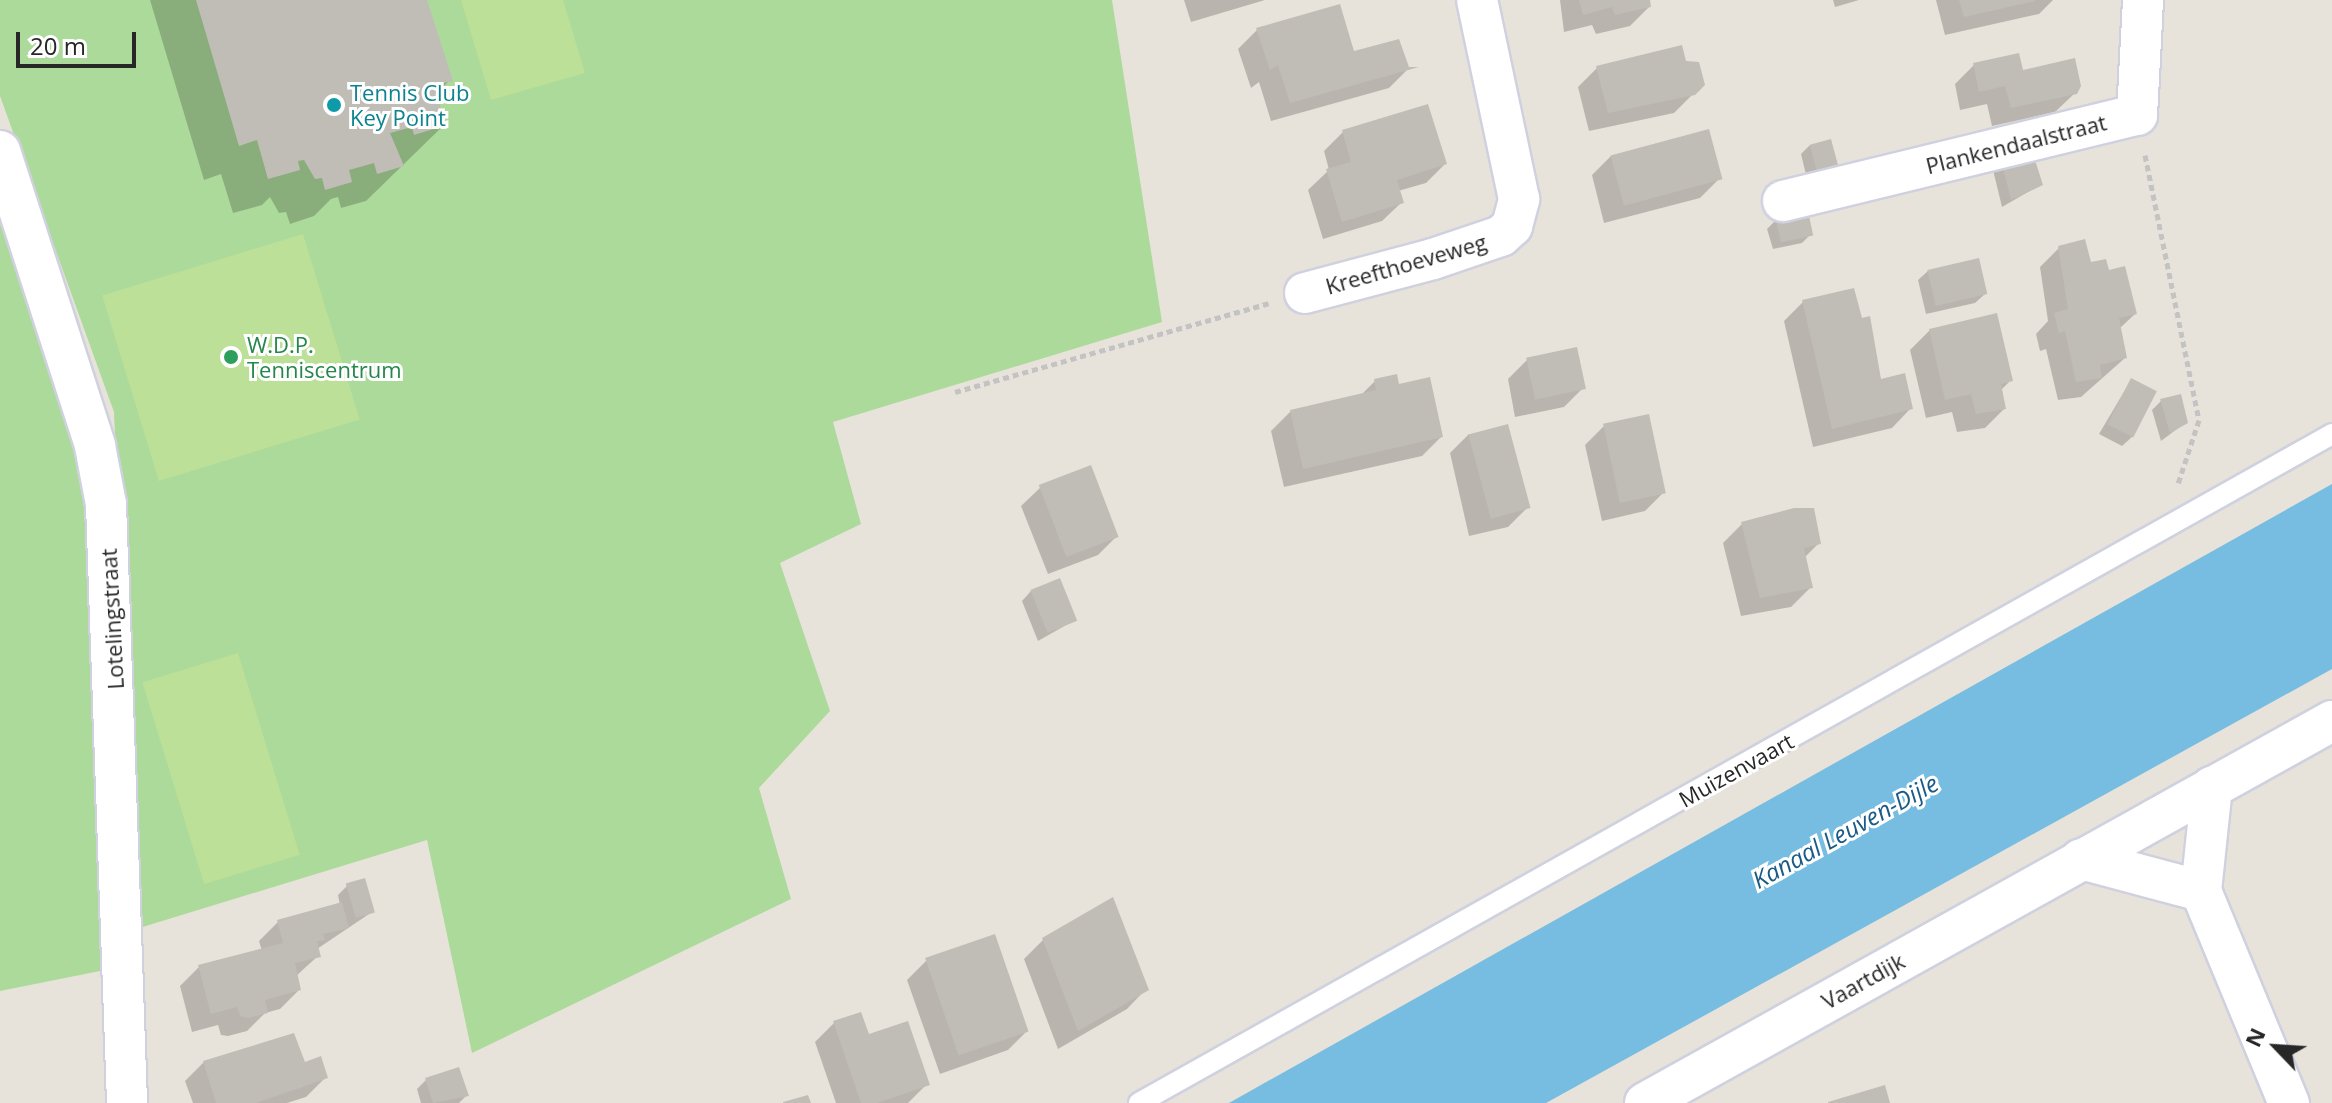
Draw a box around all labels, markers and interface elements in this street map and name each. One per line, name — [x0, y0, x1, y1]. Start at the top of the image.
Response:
scale bar — [20, 16, 140, 66]
text: 20 m — [30, 29, 86, 62]
place label: Tennis Club Key Point — [350, 79, 470, 130]
marker: Tennis Club Key Point — [325, 96, 343, 114]
street label: Plankendaalstraat — [1923, 109, 2109, 179]
street label: Kreefthoeveweg — [1322, 228, 1490, 300]
place label: W.D.P. Tenniscentrum — [247, 331, 402, 382]
marker: W.D.P. Tenniscentrum — [222, 348, 240, 366]
street label: Lotelingstraat — [95, 548, 129, 690]
street label: Muizenvaart — [1674, 728, 1798, 812]
water label: Kanaal Leuven-Dijle — [1747, 768, 1943, 894]
street label: Vaartdijk — [1817, 948, 1909, 1014]
north arrow — [2236, 1007, 2316, 1087]
text: N — [2237, 1022, 2272, 1051]

